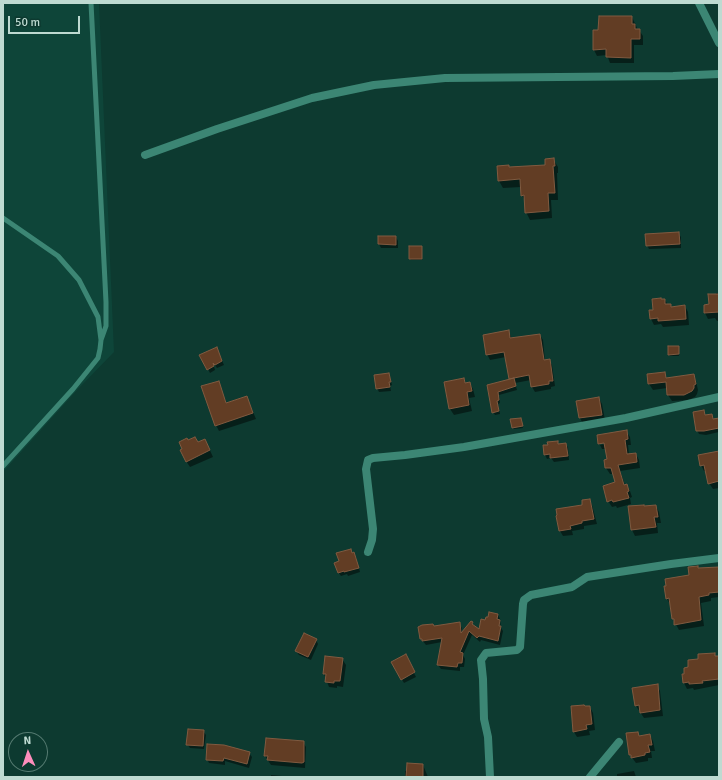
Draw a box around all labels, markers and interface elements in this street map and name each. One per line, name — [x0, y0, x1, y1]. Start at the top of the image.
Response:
scale bar — [10, 8, 82, 34]
text: 50 m — [15, 15, 40, 30]
north arrow — [8, 732, 48, 772]
text: N — [23, 734, 32, 747]

